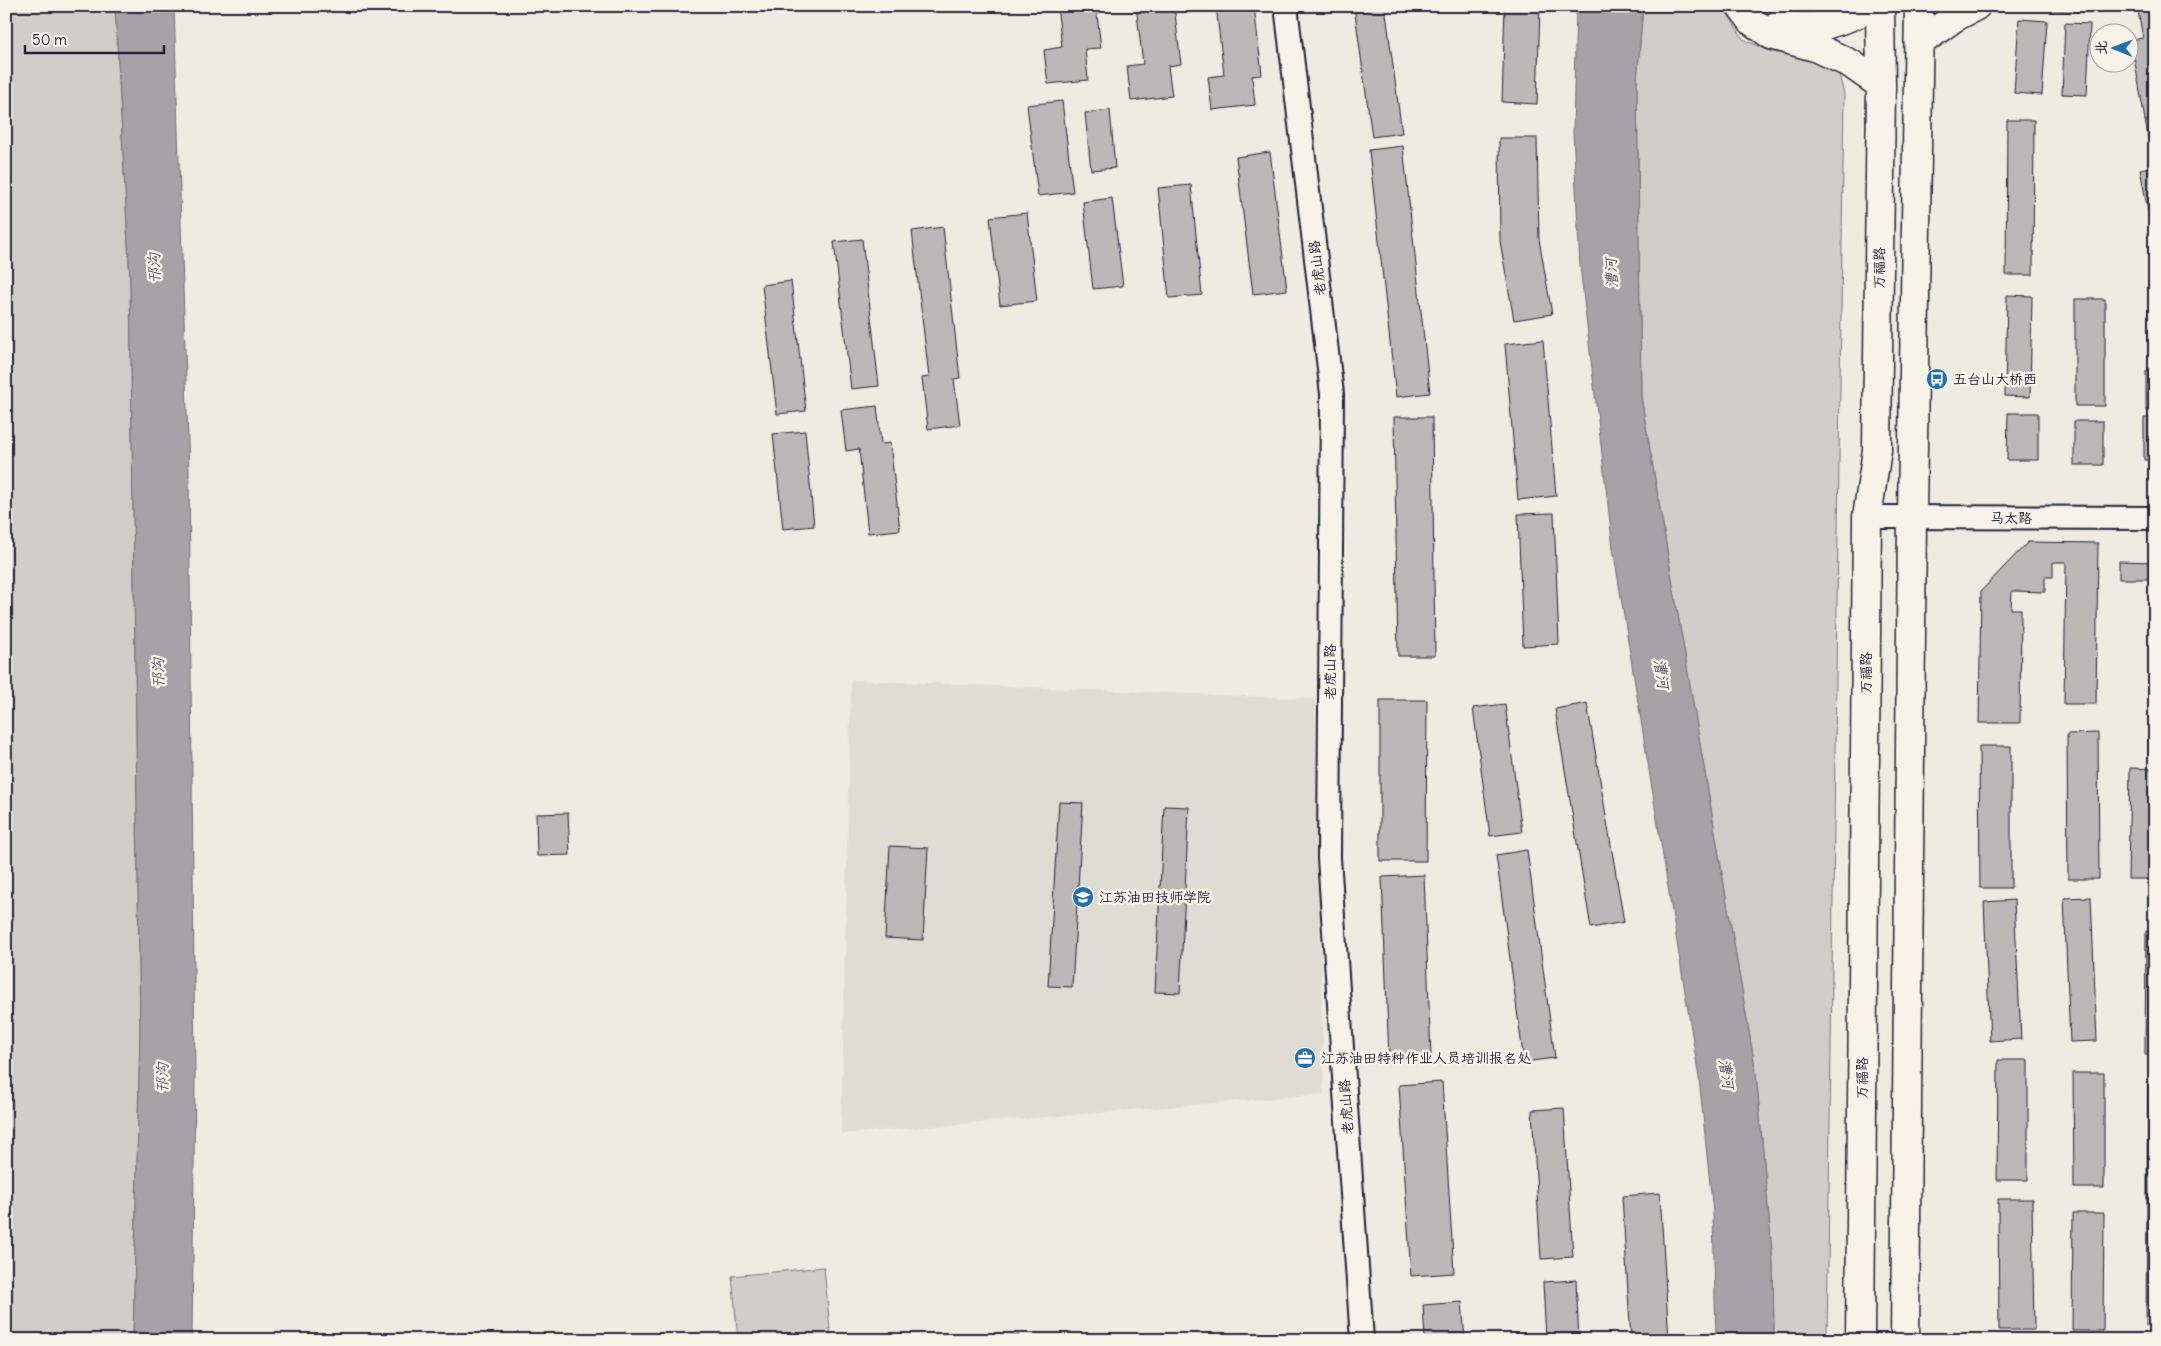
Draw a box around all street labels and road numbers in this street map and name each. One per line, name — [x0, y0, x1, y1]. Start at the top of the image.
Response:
street label: 老虎山路 — [1305, 239, 1329, 297]
street label: 万福路 — [1870, 247, 1888, 289]
street label: 马太路 — [1990, 509, 2032, 527]
street label: 老虎山路 — [1321, 644, 1339, 700]
street label: 万福路 — [1857, 652, 1875, 694]
street label: 万福路 — [1853, 1057, 1871, 1099]
street label: 老虎山路 — [1335, 1078, 1357, 1136]

